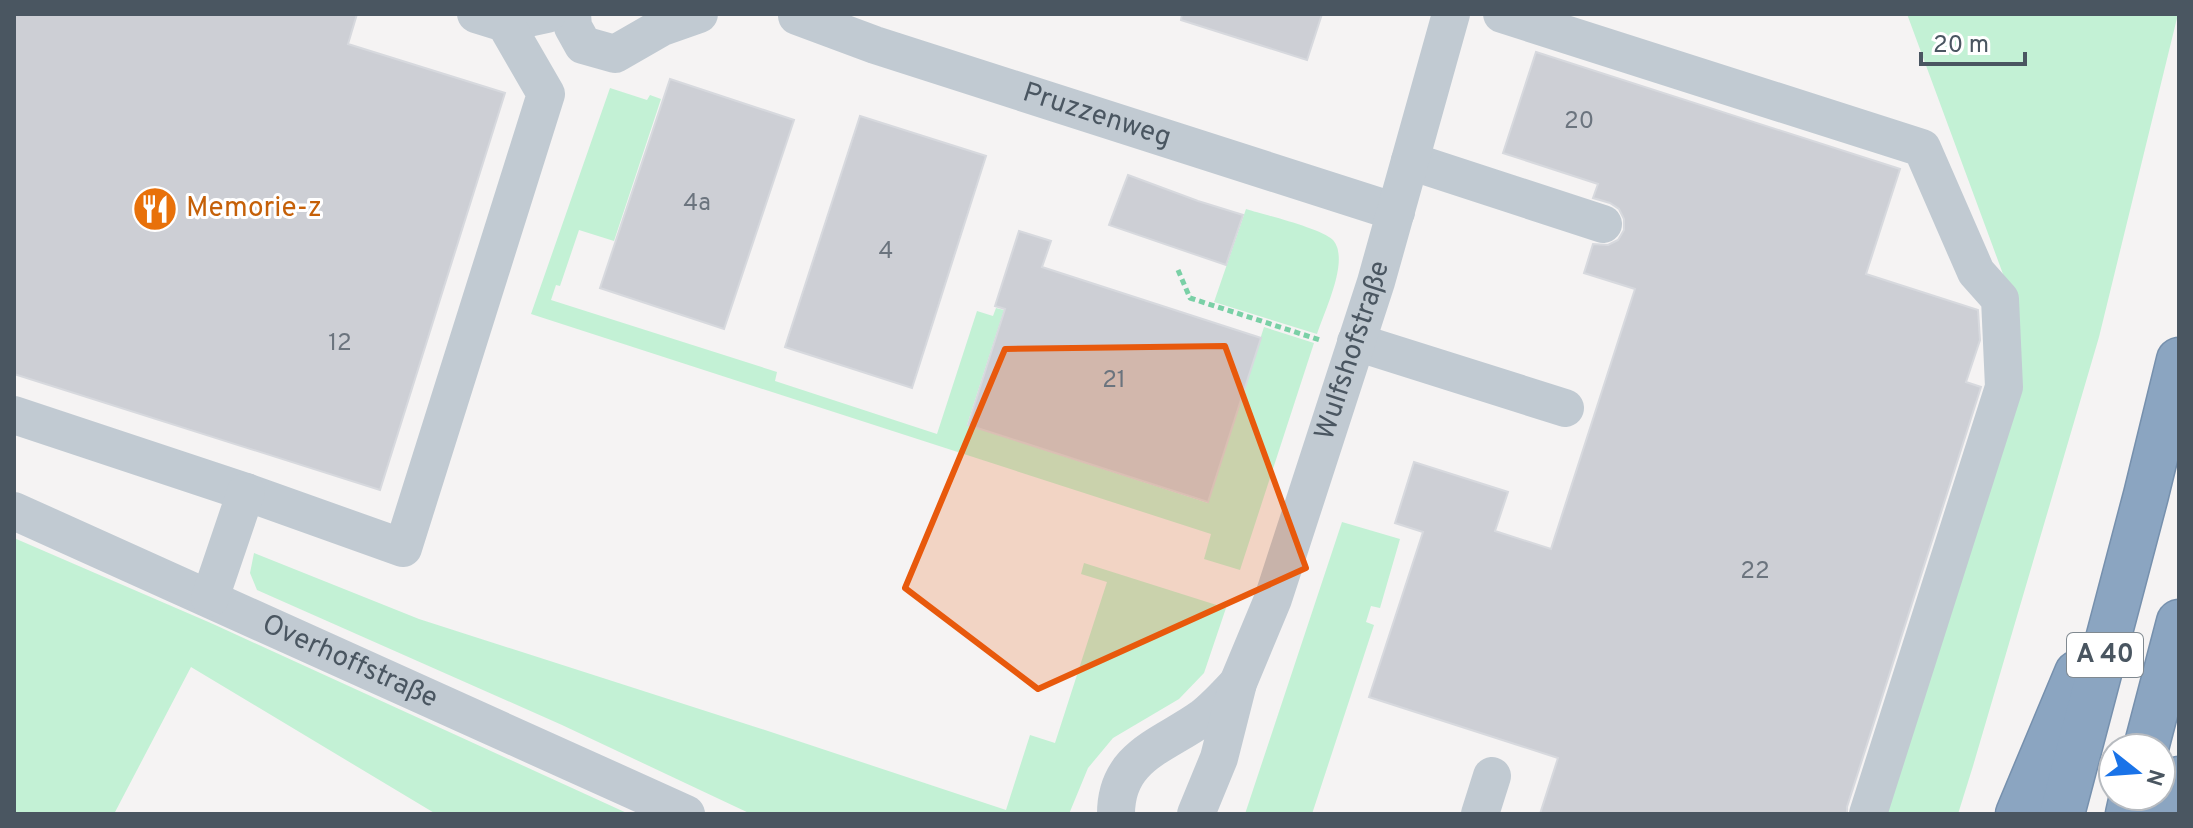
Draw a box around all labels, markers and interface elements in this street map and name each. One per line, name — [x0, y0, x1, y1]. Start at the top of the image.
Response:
scale bar — [1921, 16, 2025, 66]
text: 20 m — [1933, 31, 1989, 61]
street label: Pruzzenweg — [1018, 75, 1175, 157]
house number: 20 — [1564, 107, 1594, 137]
restaurant icon: Memorie-z — [131, 185, 179, 233]
house number: 4a — [683, 189, 711, 219]
place label: Memorie-z — [186, 191, 322, 227]
house number: 4 — [879, 237, 893, 267]
street label: Wulfshofstraße — [1308, 257, 1399, 445]
house number: 12 — [328, 329, 352, 359]
house number: 21 — [1102, 366, 1126, 396]
house number: 22 — [1740, 557, 1770, 587]
street label: Overhoffstraße — [256, 607, 443, 718]
road number: A 40 — [2067, 633, 2143, 677]
north arrow — [2097, 732, 2177, 812]
text: N — [2139, 766, 2169, 789]

